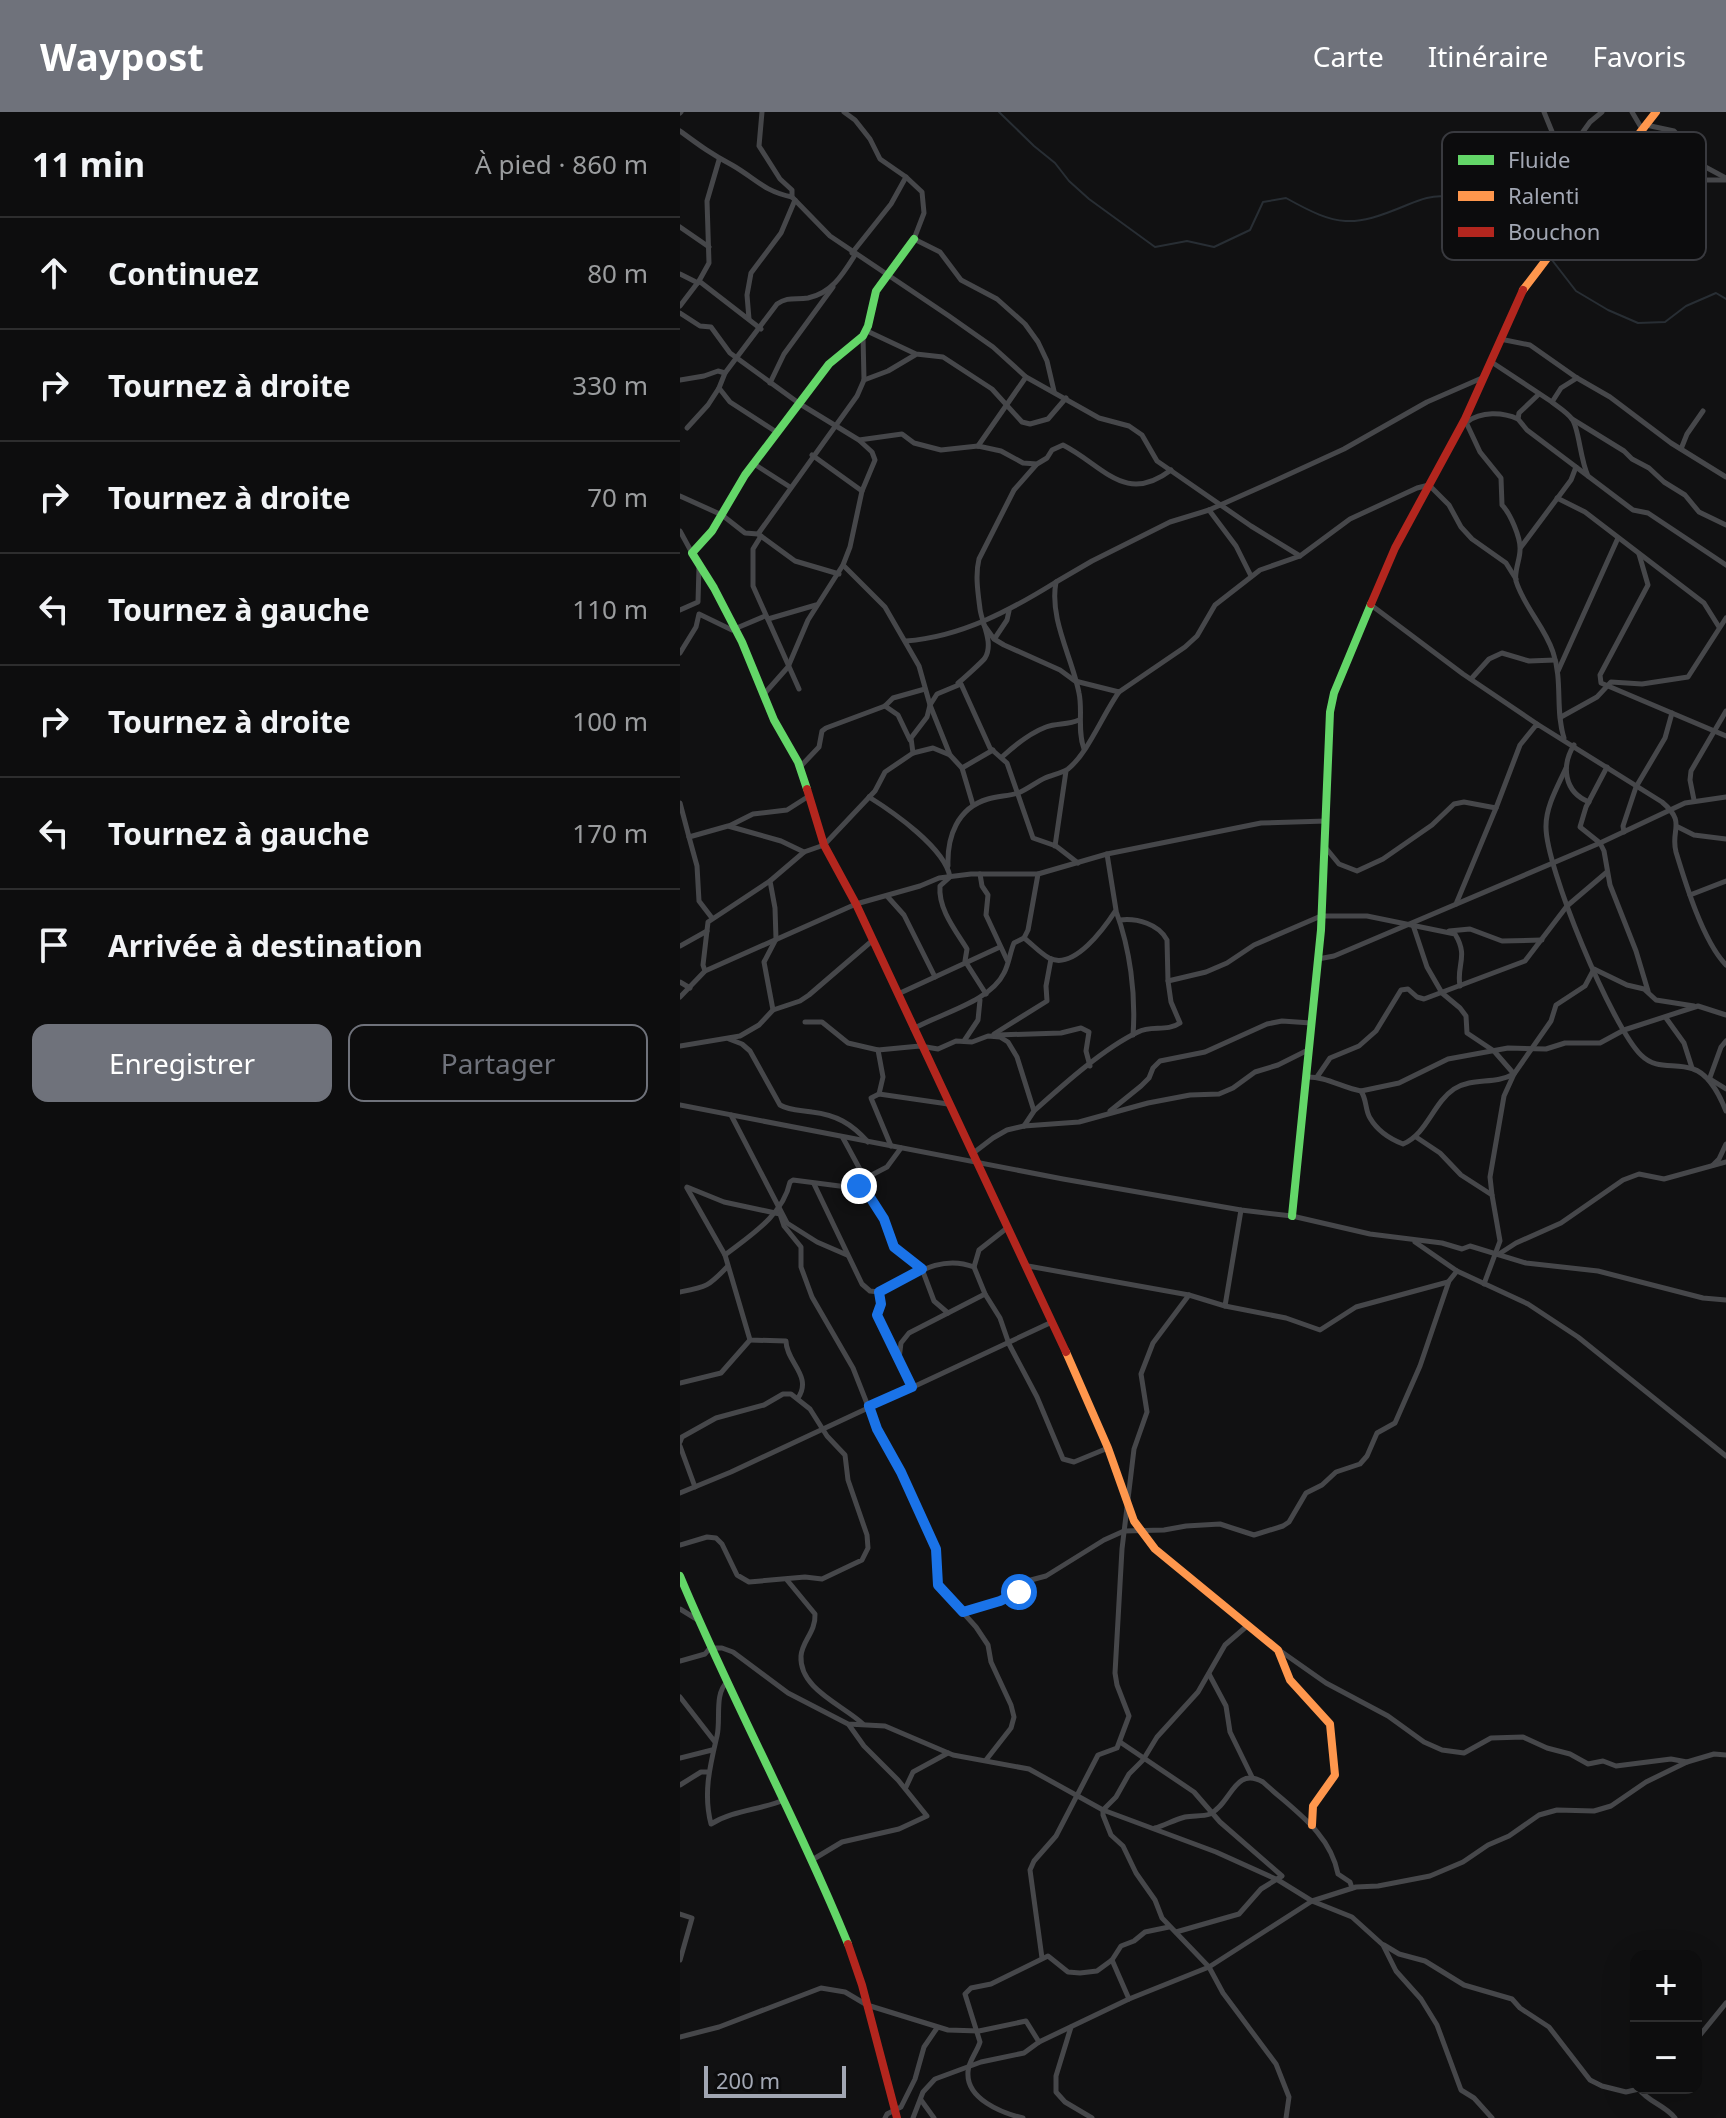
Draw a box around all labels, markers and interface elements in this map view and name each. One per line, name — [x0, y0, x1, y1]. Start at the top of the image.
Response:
text: Waypost — [40, 30, 204, 82]
text: Carte — [1313, 37, 1384, 75]
text: Itinéraire — [1428, 37, 1548, 75]
text: Favoris — [1592, 37, 1686, 75]
legend — [1442, 132, 1706, 260]
text: 11 min — [32, 141, 145, 187]
text: Fluide — [1508, 144, 1570, 174]
text: À pied · 860 m — [475, 146, 648, 182]
text: Ralenti — [1508, 180, 1579, 210]
text: Bouchon — [1508, 216, 1600, 246]
icon: ahead — [32, 251, 76, 295]
text: Continuez — [108, 253, 259, 294]
text: 80 m — [587, 255, 648, 291]
icon: right — [32, 363, 76, 407]
text: Tournez à droite — [108, 365, 351, 406]
text: 330 m — [572, 367, 648, 403]
icon: right — [32, 475, 76, 519]
text: Tournez à droite — [108, 477, 351, 518]
text: 70 m — [587, 479, 648, 515]
icon: left — [32, 587, 76, 631]
text: Tournez à gauche — [108, 589, 370, 630]
text: 110 m — [572, 591, 648, 627]
icon: right — [32, 699, 76, 743]
text: Tournez à droite — [108, 701, 351, 742]
text: 100 m — [572, 703, 648, 739]
icon: left — [32, 811, 76, 855]
text: Tournez à gauche — [108, 813, 370, 854]
text: 170 m — [572, 815, 648, 851]
icon: arrive — [32, 923, 76, 967]
text: Arrivée à destination — [108, 925, 423, 966]
button: Enregistrer — [32, 1024, 332, 1102]
button: Partager — [348, 1024, 648, 1102]
route end — [841, 1168, 877, 1204]
route start — [1001, 1574, 1037, 1610]
map controls — [1630, 1950, 1702, 2094]
button: + — [1630, 1950, 1702, 2022]
button: − — [1630, 2022, 1702, 2094]
scale bar — [704, 2062, 846, 2098]
text: 200 m — [716, 2065, 780, 2095]

